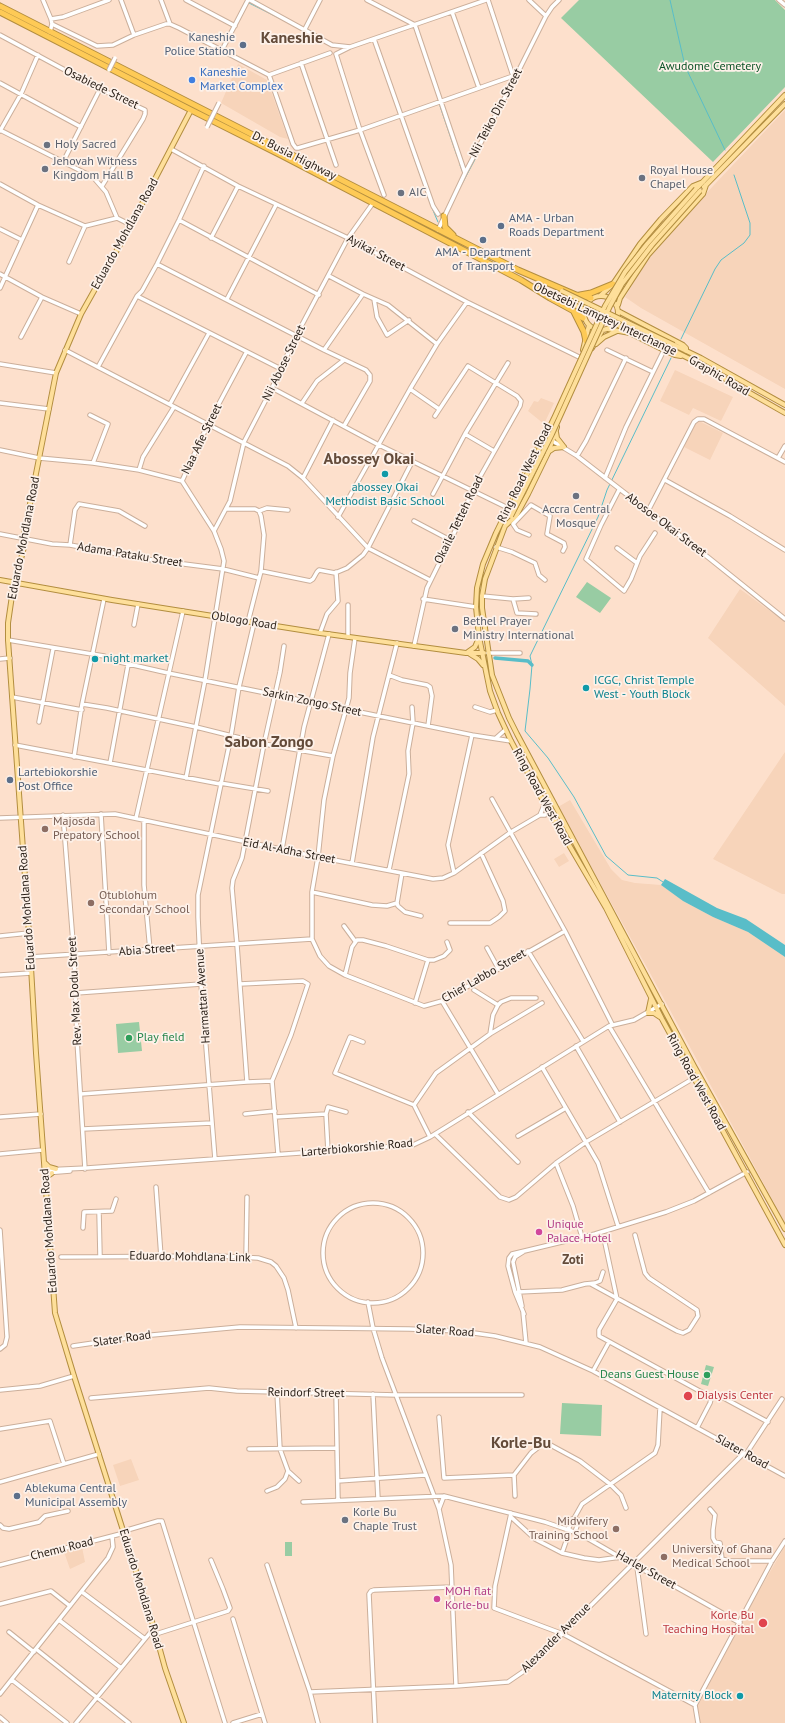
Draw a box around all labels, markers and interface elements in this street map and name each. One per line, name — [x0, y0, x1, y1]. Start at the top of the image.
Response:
district label: Kaneshie — [261, 28, 323, 48]
place label: Kaneshie Police Station — [164, 31, 235, 59]
marker: Kaneshie Police Station — [238, 40, 248, 50]
park label: Awudome Cemetery — [659, 60, 761, 74]
street label: Osabiede Street — [61, 64, 141, 112]
place label: Kaneshie Market Complex — [200, 66, 283, 94]
street label: Nii Teiko Din Street — [466, 66, 526, 160]
marker: Kaneshie Market Complex — [187, 75, 197, 85]
street label: Dr. Busia Highway — [250, 129, 338, 183]
place label: Holy Sacred — [55, 138, 116, 152]
marker: Holy Sacred — [42, 140, 52, 150]
place label: Jehovah Witness Kingdom Hall B — [53, 155, 137, 183]
marker: Jehovah Witness Kingdom Hall B — [40, 164, 50, 174]
place label: Royal House Chapel — [650, 164, 713, 192]
marker: Royal House Chapel — [637, 173, 647, 183]
street label: Eduardo Mohdlana Road — [88, 176, 162, 292]
place label: AIC — [409, 186, 426, 200]
marker: AIC — [396, 188, 406, 198]
place label: AMA - Urban Roads Department — [509, 212, 604, 240]
marker: AMA - Urban Roads Department — [496, 221, 506, 231]
street label: Ayikai Street — [344, 232, 408, 274]
marker: AMA - Department of Transport — [478, 235, 488, 245]
place label: AMA - Department of Transport — [435, 246, 531, 274]
street label: Obetsebi Lamptey Interchange — [531, 279, 679, 359]
street label: Nii Abose Street — [259, 323, 309, 403]
street label: Graphic Road — [686, 353, 752, 399]
street label: Naa Afie Street — [179, 401, 225, 477]
street label: Ring Road West Road — [495, 421, 555, 525]
district label: Abossey Okai — [324, 449, 414, 469]
marker: abossey Okai Methodist Basic School — [380, 469, 390, 479]
street label: Okaile Tetteh Road — [431, 474, 487, 566]
street label: Eduardo Mohdlana Road — [5, 475, 43, 601]
place label: abossey Okai Methodist Basic School — [325, 481, 445, 509]
street label: Abosoe Okai Street — [623, 490, 709, 560]
marker: Accra Central Mosque — [571, 491, 581, 501]
place label: Accra Central Mosque — [542, 503, 610, 531]
street label: Adama Pataku Street — [76, 540, 184, 570]
street label: Oblogo Road — [210, 609, 278, 633]
place label: Bethel Prayer Ministry International — [463, 615, 574, 643]
marker: Bethel Prayer Ministry International — [450, 624, 460, 634]
place label: night market — [103, 652, 169, 666]
marker: night market — [90, 654, 100, 664]
place label: ICGC, Christ Temple West - Youth Block — [594, 674, 694, 702]
marker: ICGC, Christ Temple West - Youth Block — [581, 683, 591, 693]
street label: Sarkin Zongo Street — [261, 684, 363, 720]
district label: Sabon Zongo — [225, 732, 313, 752]
street label: Ring Road West Road — [509, 746, 575, 848]
place label: Lartebiokorshie Post Office — [18, 766, 98, 794]
marker: Lartebiokorshie Post Office — [5, 775, 15, 785]
place label: Majosda Prepatory School — [53, 815, 140, 843]
marker: Majosda Prepatory School — [40, 824, 50, 834]
street label: Eid Al-Adha Street — [241, 835, 337, 867]
street label: Eduardo Mohdlana Road — [15, 845, 39, 971]
place label: Otublohum Secondary School — [99, 889, 189, 917]
marker: Otublohum Secondary School — [86, 898, 96, 908]
street label: Rev. Max Dodu Street — [65, 936, 85, 1046]
street label: Abia Street — [118, 941, 176, 959]
street label: Chief Labbo Street — [439, 946, 529, 1006]
street label: Harmattan Avenue — [192, 948, 214, 1044]
place label: Play field — [137, 1031, 184, 1045]
street label: Ring Road West Road — [663, 1031, 729, 1133]
marker: Play field — [124, 1033, 134, 1043]
street label: Larterbiokorshie Road — [300, 1136, 414, 1160]
street label: Eduardo Mohdlana Road — [37, 1168, 61, 1294]
place label: Unique Palace Hotel — [547, 1218, 611, 1246]
marker: Unique Palace Hotel — [534, 1227, 544, 1237]
street label: Eduardo Mohdlana Link — [129, 1249, 251, 1265]
district label: Zoti — [562, 1252, 584, 1268]
street label: Slater Road — [415, 1322, 475, 1340]
street label: Slater Road — [92, 1328, 152, 1350]
place label: Deans Guest House — [600, 1368, 699, 1382]
marker: Deans Guest House — [702, 1370, 712, 1380]
street label: Reindorf Street — [267, 1385, 345, 1401]
place label: Dialysis Center — [697, 1389, 773, 1403]
marker: Dialysis Center — [682, 1390, 694, 1402]
street label: Slater Road — [713, 1432, 771, 1472]
district label: Korle-Bu — [491, 1433, 551, 1453]
place label: Ablekuma Central Municipal Assembly — [25, 1482, 127, 1510]
marker: Ablekuma Central Municipal Assembly — [12, 1491, 22, 1501]
place label: Korle Bu Chaple Trust — [353, 1506, 417, 1534]
marker: Korle Bu Chaple Trust — [340, 1515, 350, 1525]
place label: Midwifery Training School — [529, 1515, 608, 1543]
marker: Midwifery Training School — [611, 1524, 621, 1534]
street label: Eduardo Mohdlana Road — [116, 1527, 166, 1651]
street label: Chemu Road — [29, 1534, 95, 1564]
place label: University of Ghana Medical School — [672, 1543, 772, 1571]
street label: Harley Street — [613, 1547, 679, 1593]
marker: University of Ghana Medical School — [659, 1552, 669, 1562]
place label: MOH flat Korle-bu — [445, 1585, 491, 1613]
marker: MOH flat Korle-bu — [432, 1594, 442, 1604]
street label: Alexander Avenue — [518, 1600, 594, 1676]
place label: Korle Bu Teaching Hospital — [663, 1609, 754, 1637]
marker: Korle Bu Teaching Hospital — [757, 1617, 769, 1629]
place label: Maternity Block — [652, 1689, 732, 1703]
marker: Maternity Block — [735, 1691, 745, 1701]

